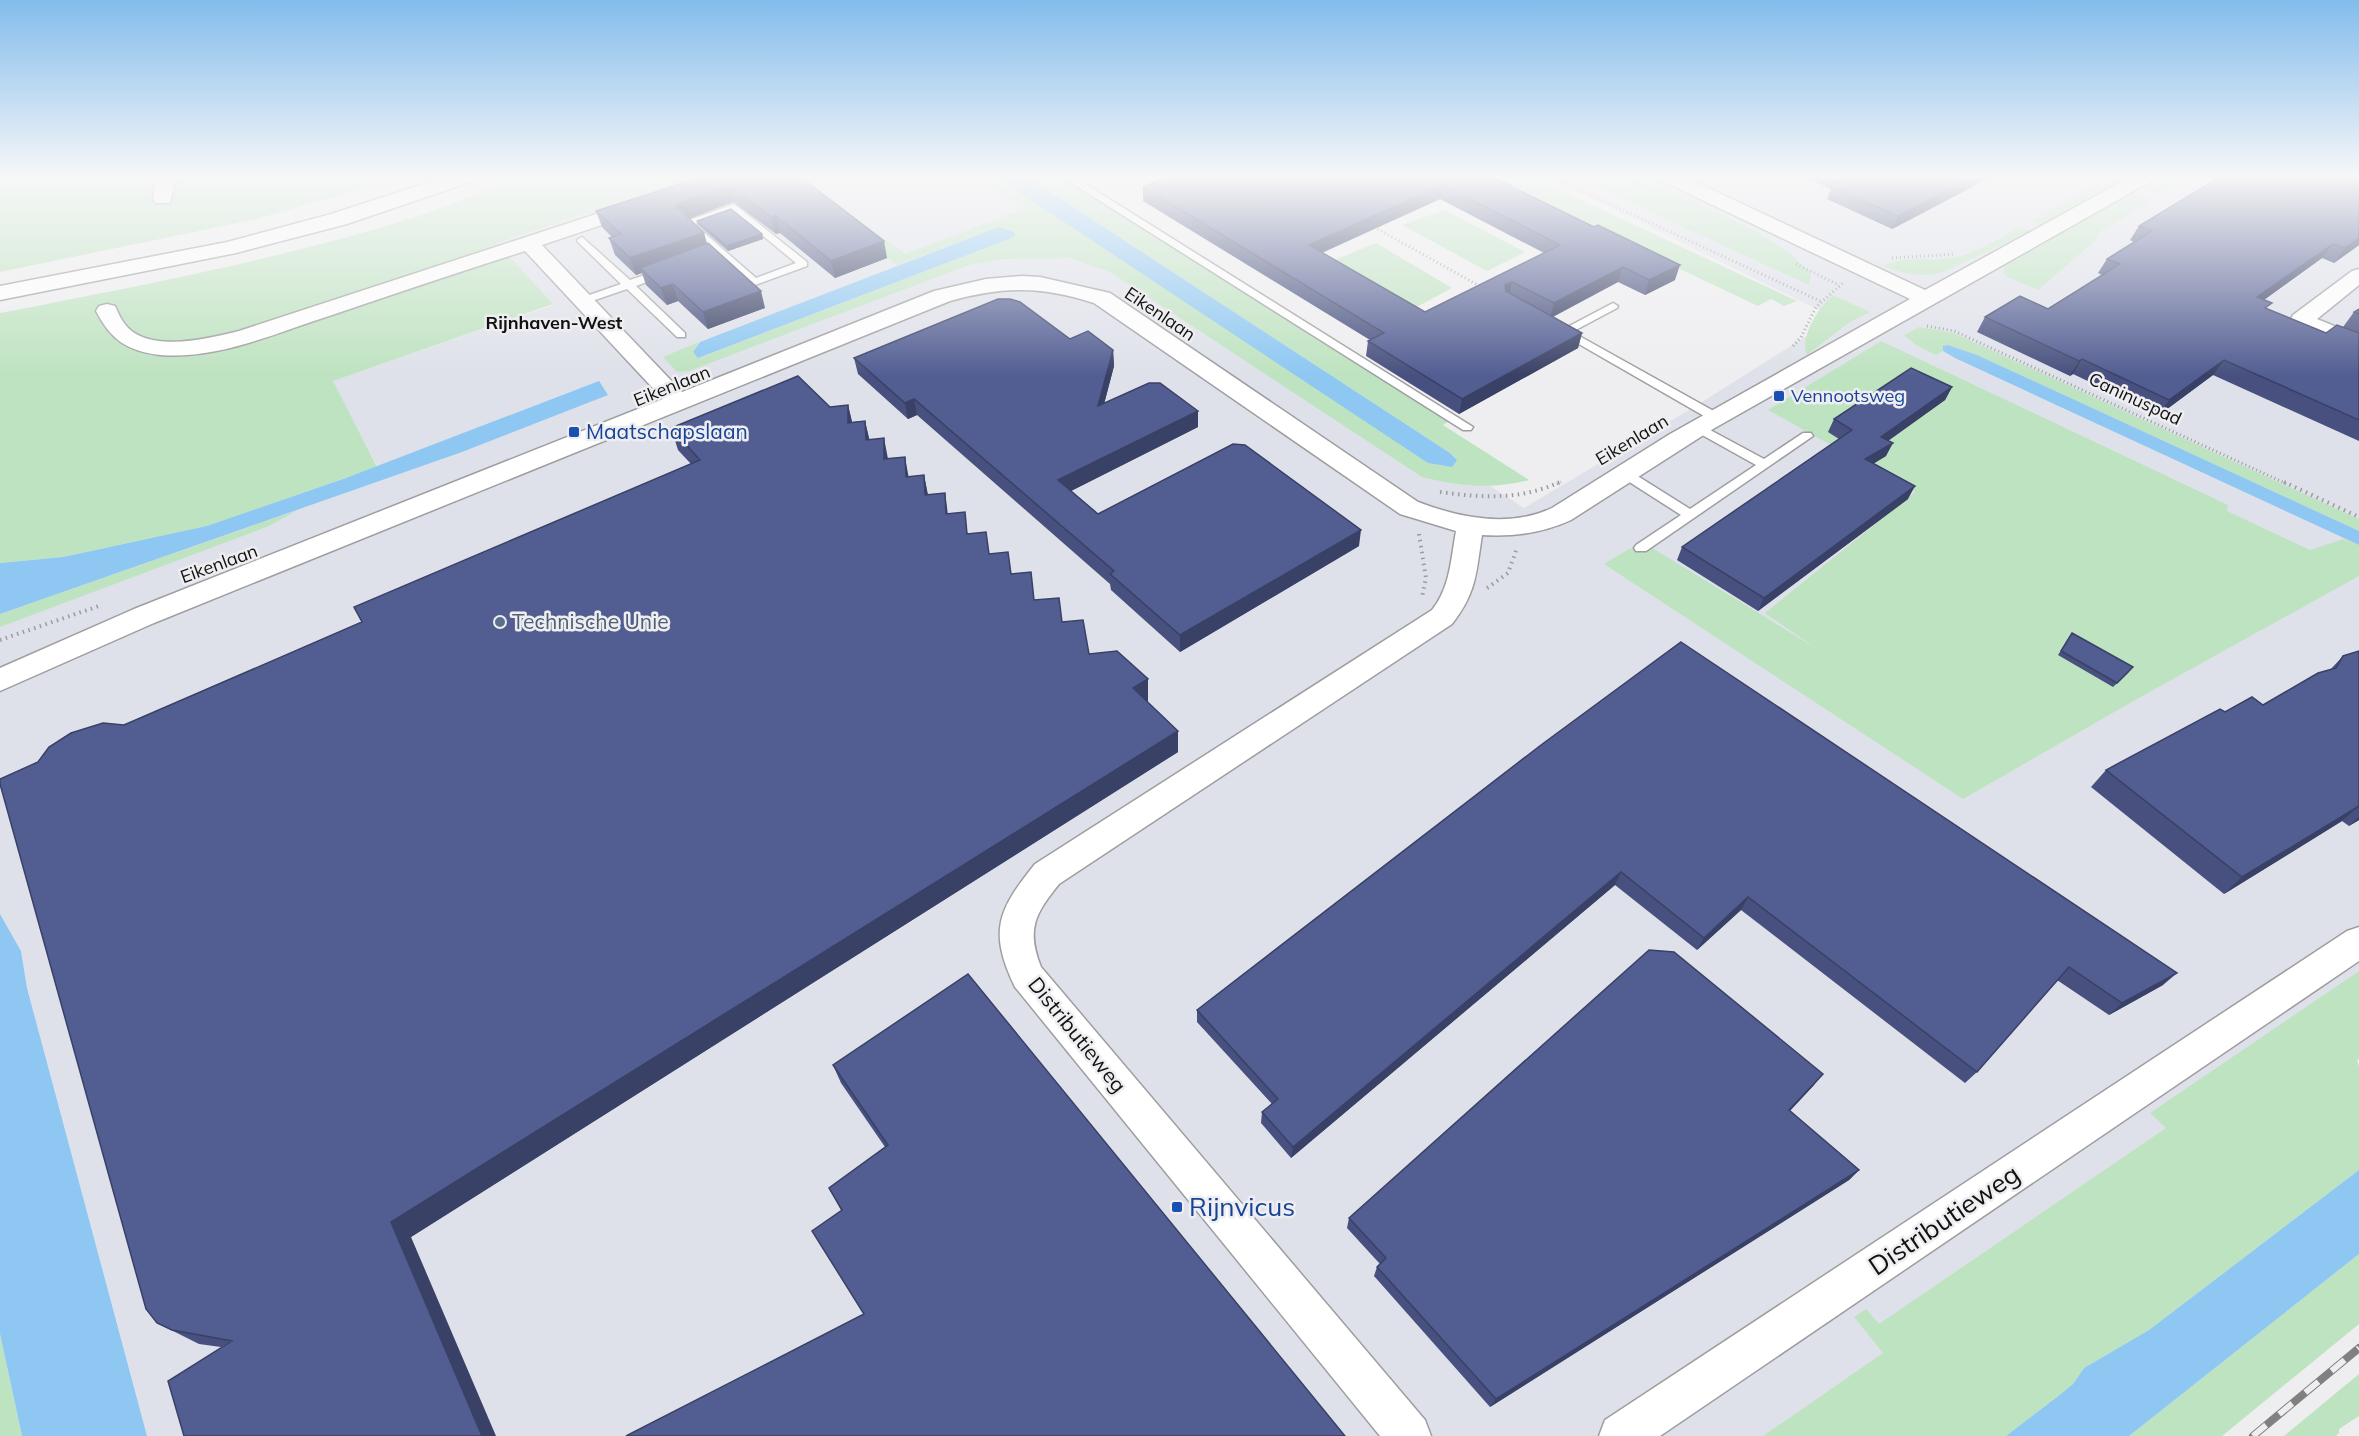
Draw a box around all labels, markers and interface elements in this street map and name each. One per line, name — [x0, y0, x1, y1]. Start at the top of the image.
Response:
street label: Eikenlaan — [1120, 281, 1200, 346]
district label: Rijnhaven-West — [486, 311, 623, 334]
street label: Eikenlaan — [630, 360, 714, 411]
street label: Caninuspad — [2085, 367, 2185, 430]
place label: Vennootsweg — [1791, 384, 1905, 407]
marker: Vennootsweg — [1772, 389, 1786, 403]
street label: Eikenlaan — [1591, 409, 1672, 470]
place label: Maatschapslaan — [586, 418, 748, 444]
marker: Maatschapslaan — [567, 425, 581, 439]
street label: Eikenlaan — [177, 539, 261, 588]
place label: Technische Unie — [512, 608, 669, 634]
marker: Technische Unie — [493, 615, 507, 629]
street label: Distributieweg — [1023, 971, 1132, 1098]
street label: Distributieweg — [1862, 1157, 2026, 1282]
place label: Rijnvicus — [1189, 1190, 1295, 1223]
marker: Rijnvicus — [1170, 1200, 1184, 1214]

